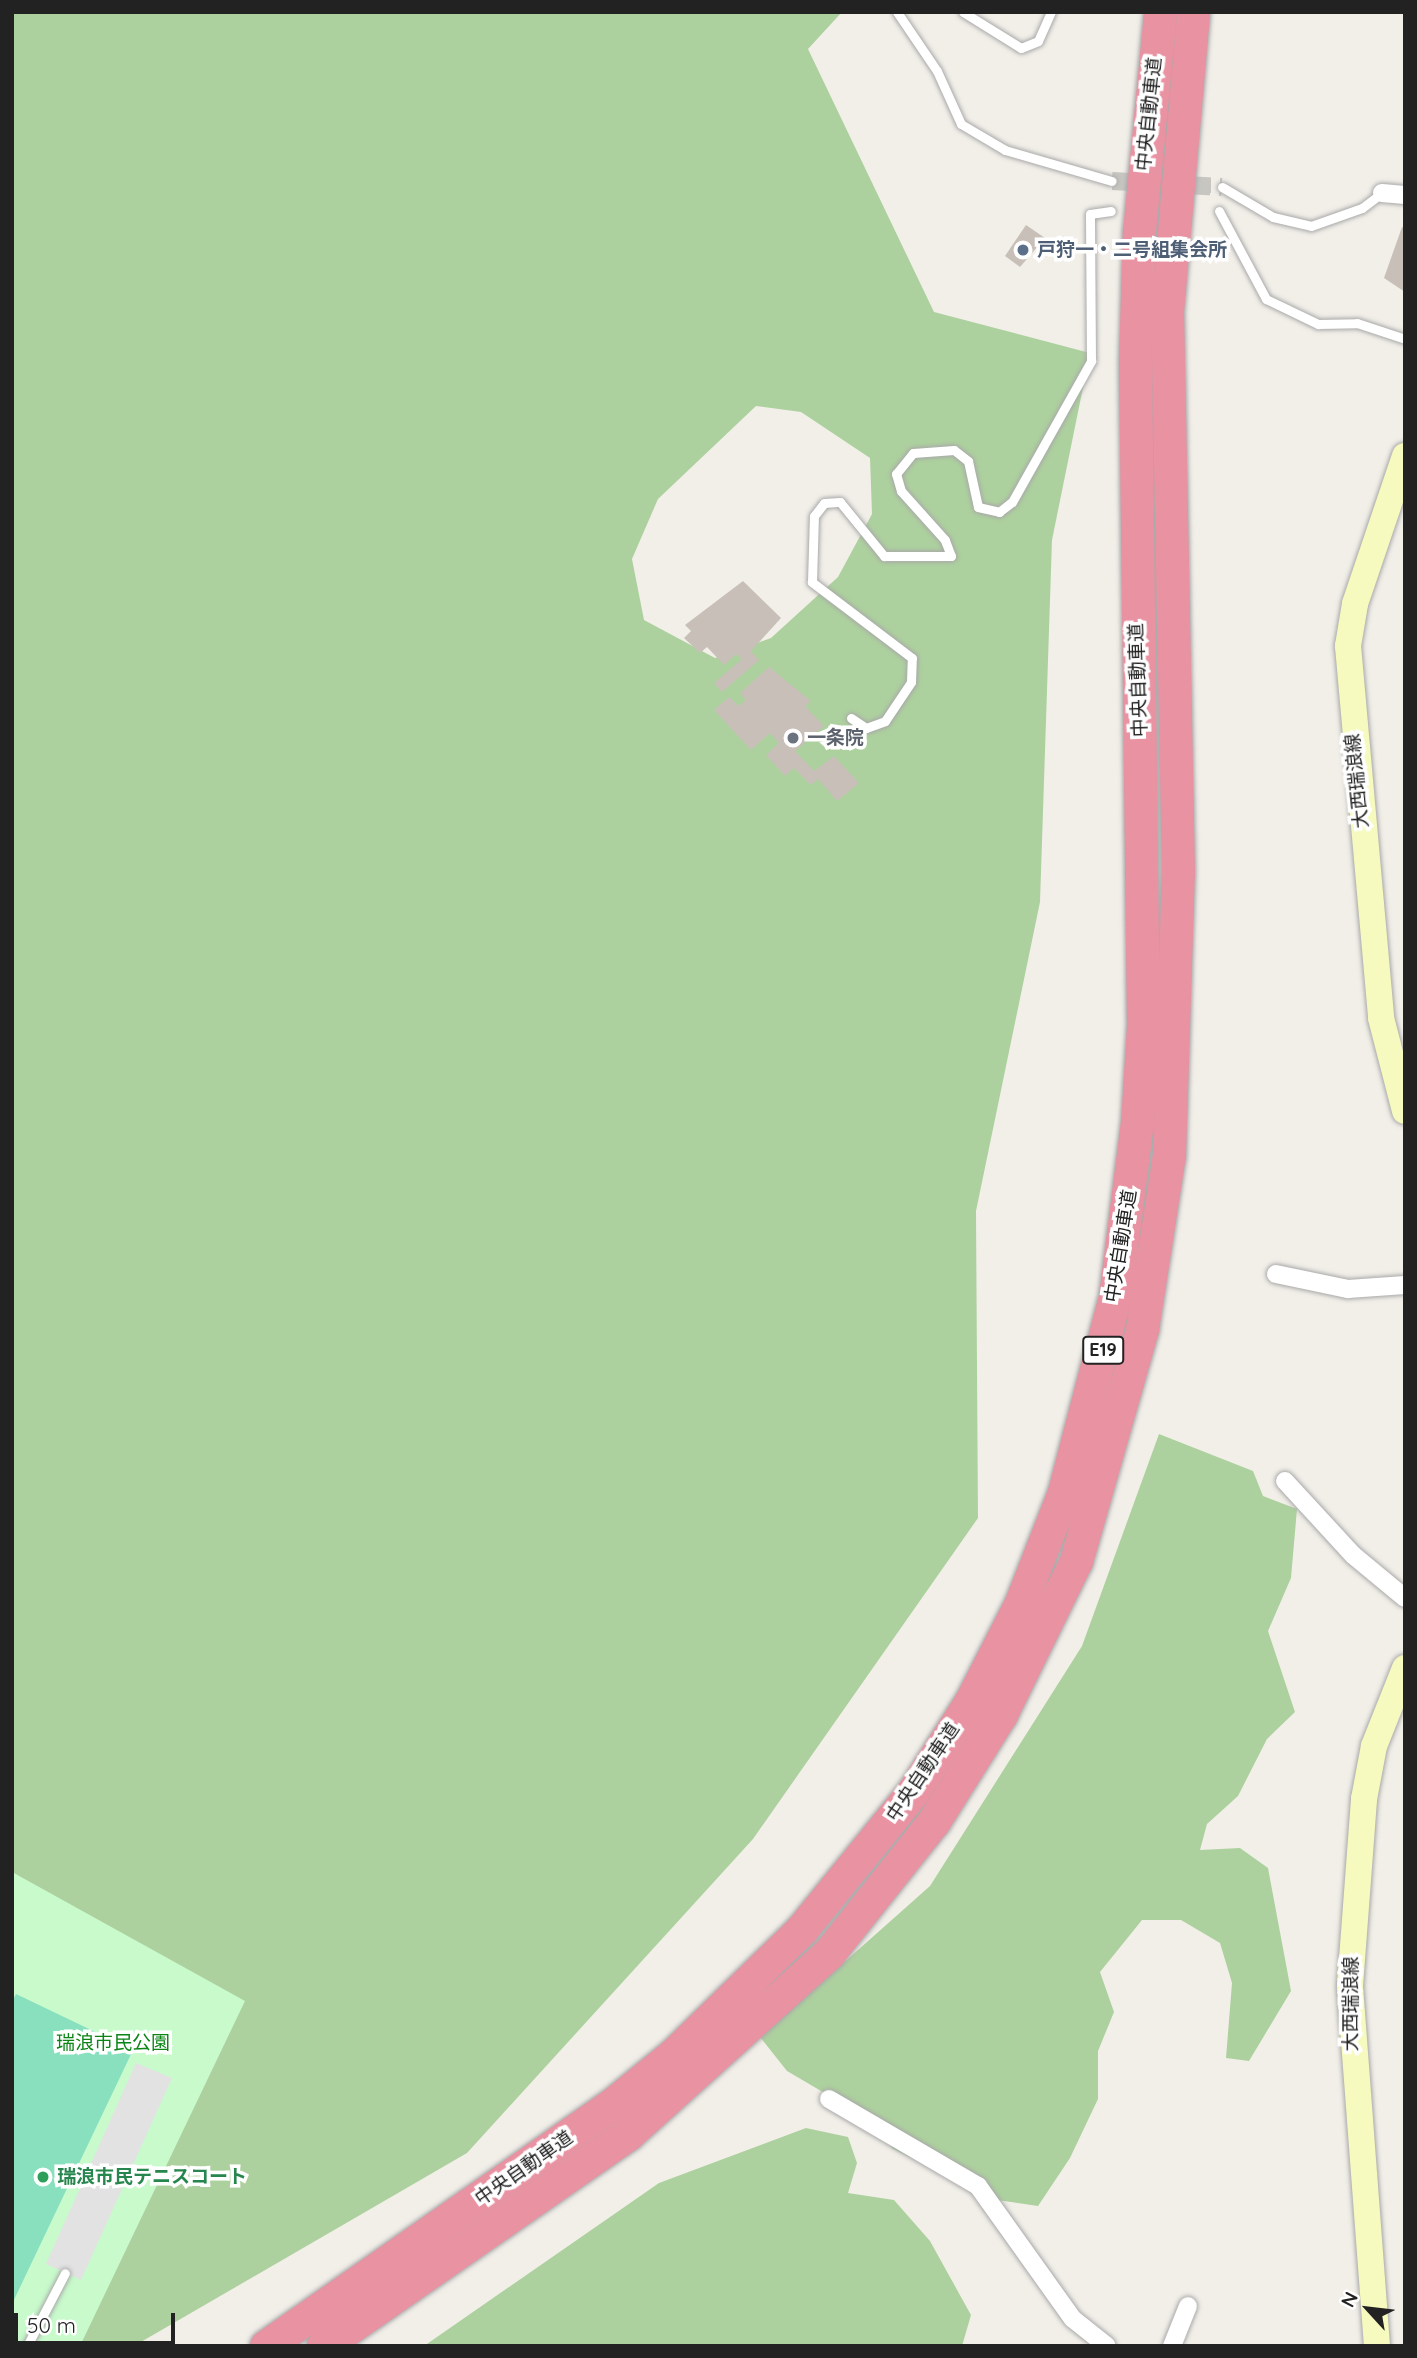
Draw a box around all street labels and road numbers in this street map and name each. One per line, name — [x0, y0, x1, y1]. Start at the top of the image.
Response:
street label: 中央自動車道 — [1132, 56, 1166, 172]
street label: 中央自動車道 — [1125, 623, 1151, 737]
street label: 大西瑞浪線 — [1341, 733, 1373, 829]
street label: 中央自動車道 — [1101, 1188, 1141, 1304]
road number: E19 — [1082, 1336, 1124, 1364]
street label: 中央自動車道 — [882, 1718, 964, 1826]
street label: 大西瑞浪線 — [1340, 1957, 1362, 2051]
street label: 中央自動車道 — [471, 2126, 577, 2210]

